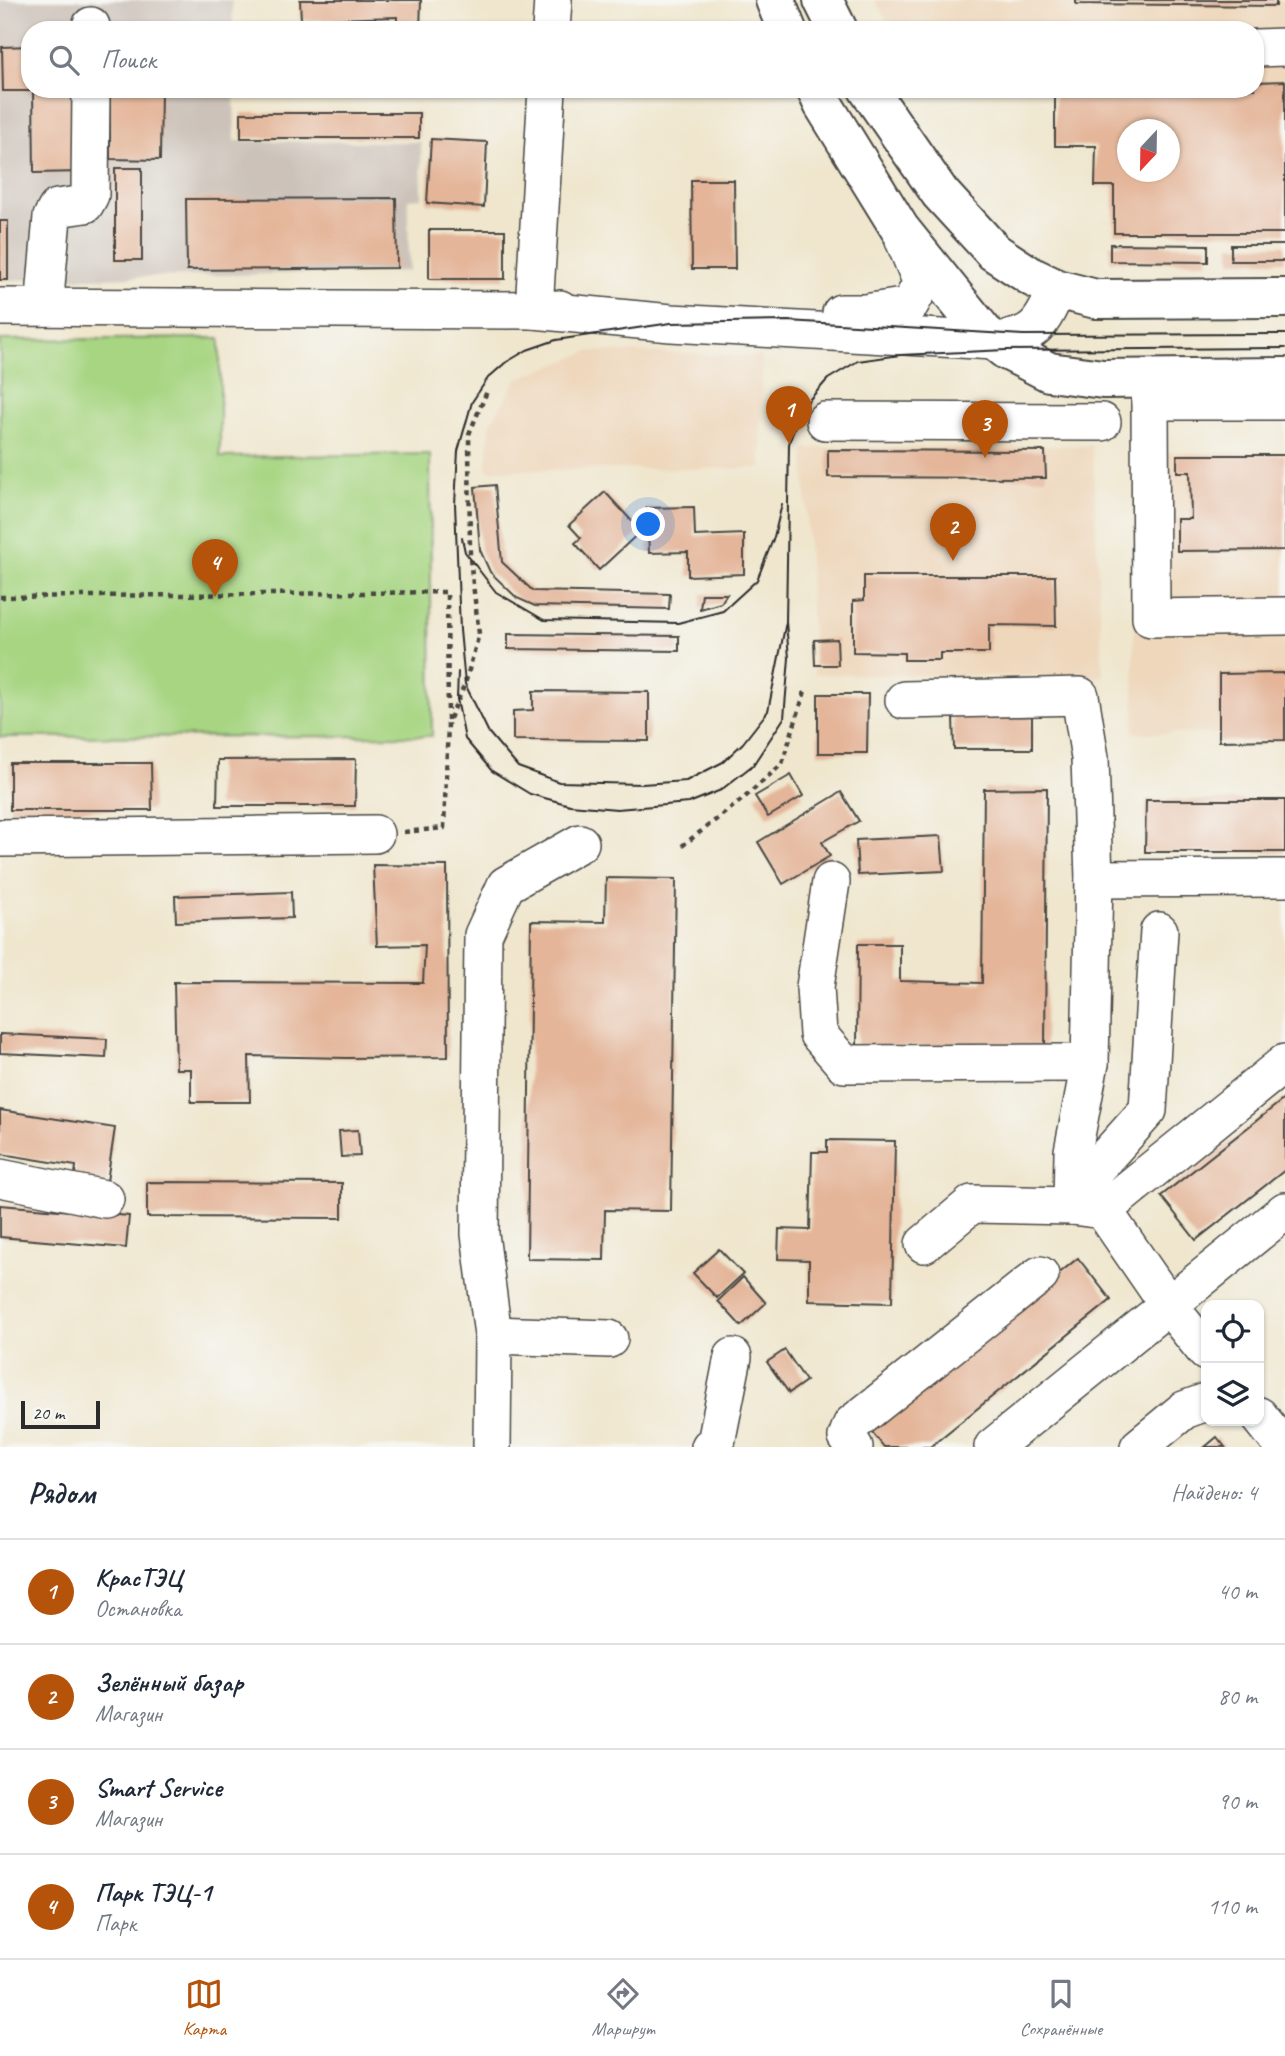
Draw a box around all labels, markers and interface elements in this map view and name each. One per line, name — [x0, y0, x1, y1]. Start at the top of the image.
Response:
search box — [21, 21, 1264, 98]
icon: search — [45, 41, 83, 79]
text: Поиск — [101, 43, 156, 76]
north arrow — [1117, 119, 1180, 182]
pin: 1 — [766, 386, 812, 444]
pin: 3 — [962, 400, 1008, 458]
pin: 2 — [930, 503, 976, 561]
your location — [631, 507, 665, 541]
pin: 4 — [192, 539, 238, 597]
map controls — [1201, 1300, 1264, 1426]
button: locate — [1201, 1300, 1264, 1363]
button: layers — [1201, 1363, 1264, 1426]
scale bar — [21, 1398, 100, 1430]
text: 20 m — [32, 1401, 64, 1425]
text: Рядом — [28, 1474, 95, 1512]
text: Найдено: 4 — [1171, 1478, 1257, 1507]
text: КрасТЭЦ — [95, 1561, 183, 1594]
text: 1 — [46, 1577, 56, 1606]
text: 40 m — [1218, 1577, 1257, 1606]
text: Остановка — [95, 1594, 181, 1623]
text: Зелённый базар — [95, 1666, 243, 1699]
text: 2 — [46, 1682, 56, 1711]
text: 80 m — [1218, 1682, 1257, 1711]
text: Магазин — [95, 1699, 162, 1728]
text: Smart Service — [95, 1771, 222, 1804]
text: 3 — [46, 1787, 56, 1816]
text: 90 m — [1218, 1787, 1257, 1816]
text: Магазин — [95, 1804, 162, 1833]
text: Парк ТЭЦ-1 — [95, 1876, 211, 1909]
text: 4 — [46, 1892, 56, 1921]
text: 110 m — [1208, 1892, 1257, 1921]
text: Парк — [95, 1909, 136, 1938]
tab: Карта — [183, 1975, 226, 2041]
tab: Маршрут — [592, 1975, 654, 2041]
tab: Сохранённые — [1020, 1975, 1102, 2041]

